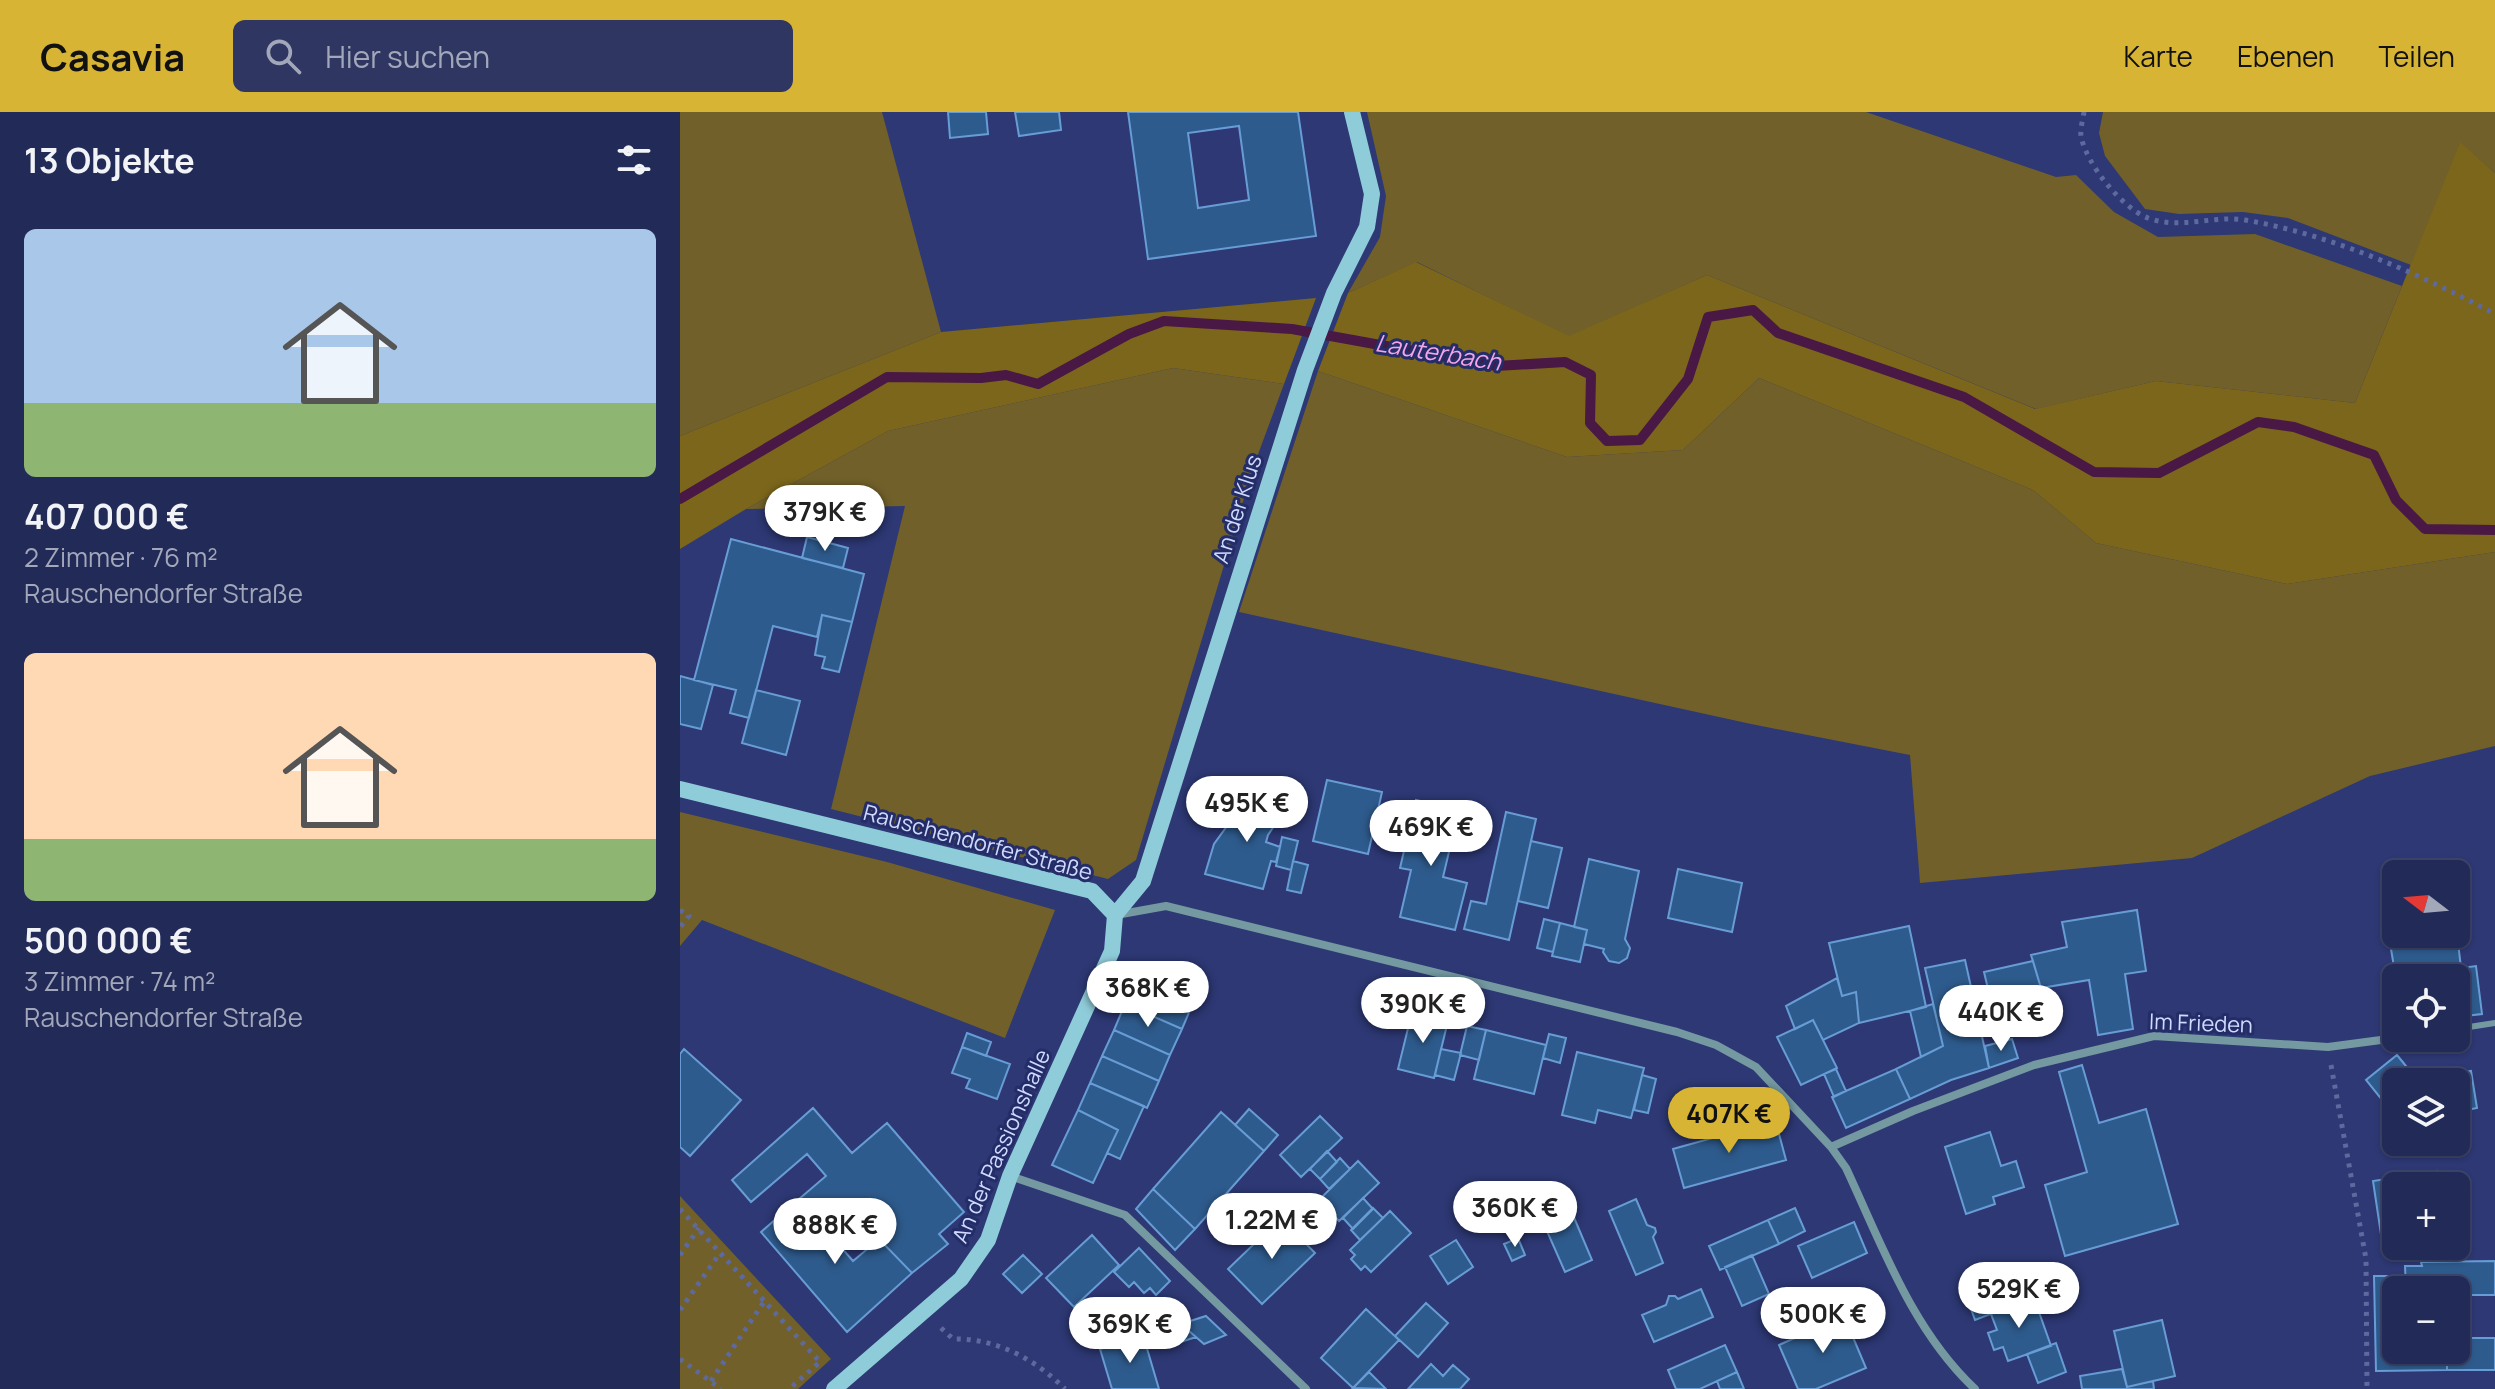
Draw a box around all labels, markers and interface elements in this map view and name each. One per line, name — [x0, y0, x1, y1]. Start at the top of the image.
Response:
search box — [233, 20, 793, 92]
text: Casavia — [40, 30, 185, 82]
icon: search — [261, 34, 305, 78]
text: Hier suchen — [325, 36, 490, 77]
text: Karte — [2124, 37, 2193, 75]
text: Ebenen — [2237, 37, 2335, 75]
text: Teilen — [2379, 37, 2455, 75]
text: 13 Objekte — [24, 137, 195, 183]
icon: filters — [612, 138, 656, 182]
icon: home — [268, 281, 412, 425]
water label: Lauterbach — [1373, 325, 1504, 378]
street label: An der Klus — [1205, 451, 1269, 567]
pin: 379K € — [760, 485, 890, 553]
text: 407 000 € — [24, 493, 189, 539]
text: 379K € — [783, 493, 867, 529]
text: 2 Zimmer · 76 m² — [24, 539, 218, 575]
text: Rauschendorfer Straße — [24, 575, 303, 611]
icon: home — [268, 705, 412, 849]
pin: 495K € — [1182, 776, 1312, 844]
text: 495K € — [1204, 784, 1290, 820]
street label: Rauschendorfer Straße — [860, 797, 1096, 887]
pin: 469K € — [1366, 800, 1496, 868]
text: 469K € — [1388, 808, 1474, 844]
north arrow — [2382, 860, 2470, 948]
map controls — [2382, 860, 2470, 1364]
text: 500 000 € — [24, 917, 193, 963]
pin: 368K € — [1083, 961, 1213, 1029]
text: 3 Zimmer · 74 m² — [24, 963, 215, 999]
button: locate — [2382, 964, 2470, 1052]
text: 368K € — [1105, 969, 1191, 1005]
pin: 390K € — [1358, 977, 1488, 1045]
text: 390K € — [1379, 985, 1467, 1021]
pin: 440K € — [1936, 985, 2066, 1053]
text: 440K € — [1957, 993, 2045, 1029]
text: Rauschendorfer Straße — [24, 999, 303, 1035]
street label: Im Frieden — [2149, 1006, 2253, 1040]
street label: An der Passionshalle — [945, 1044, 1057, 1248]
button: layers — [2382, 1068, 2470, 1156]
pin: 407K € — [1664, 1087, 1794, 1155]
text: 407K € — [1686, 1095, 1772, 1131]
button: + — [2382, 1172, 2470, 1260]
pin: 360K € — [1450, 1181, 1580, 1249]
text: 360K € — [1471, 1189, 1559, 1225]
pin: 1.22M € — [1198, 1193, 1346, 1261]
pin: 888K € — [770, 1198, 900, 1266]
text: 1.22M € — [1225, 1201, 1319, 1237]
text: 888K € — [791, 1206, 879, 1242]
pin: 529K € — [1954, 1262, 2084, 1330]
text: 529K € — [1976, 1270, 2062, 1306]
button: − — [2382, 1276, 2470, 1364]
pin: 500K € — [1758, 1287, 1888, 1355]
text: 500K € — [1779, 1295, 1867, 1331]
pin: 369K € — [1065, 1297, 1195, 1365]
text: 369K € — [1087, 1305, 1173, 1341]

